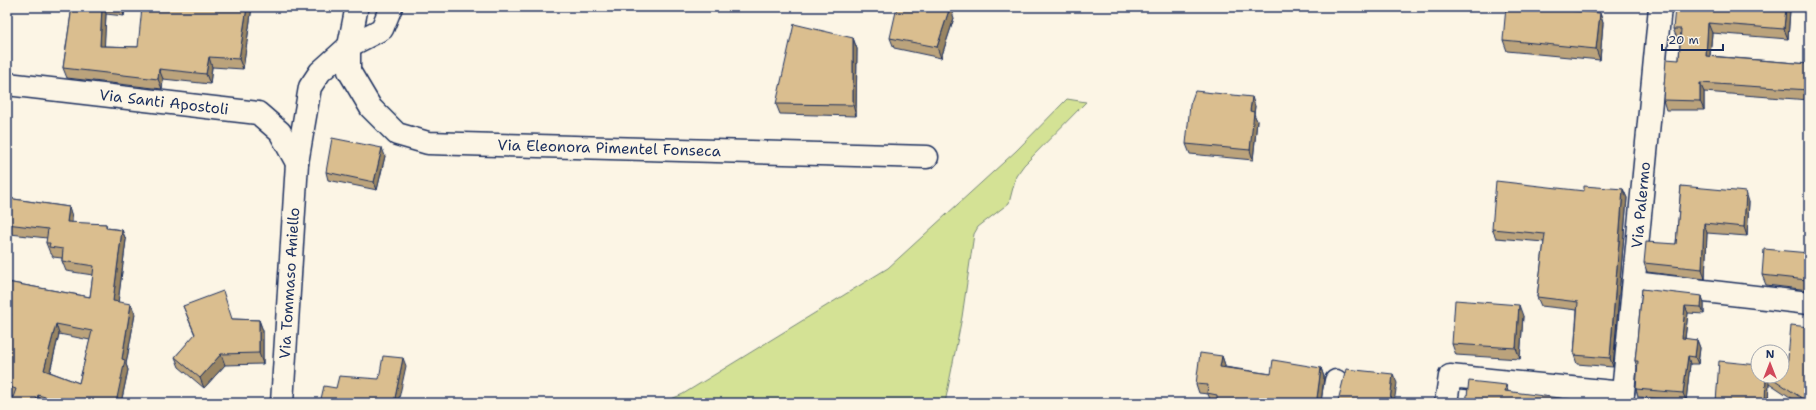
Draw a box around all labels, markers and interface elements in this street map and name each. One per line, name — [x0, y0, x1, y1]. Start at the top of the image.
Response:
scale bar — [1662, 26, 1723, 52]
text: 20 m — [1668, 32, 1699, 48]
street label: Via Santi Apostoli — [98, 85, 230, 120]
street label: Via Eleonora Pimentel Fonseca — [497, 135, 722, 161]
street label: Via Palermo — [1627, 161, 1655, 249]
street label: Via Tommaso Aniello — [275, 207, 304, 360]
north arrow — [1750, 344, 1790, 384]
text: N — [1766, 347, 1775, 362]

